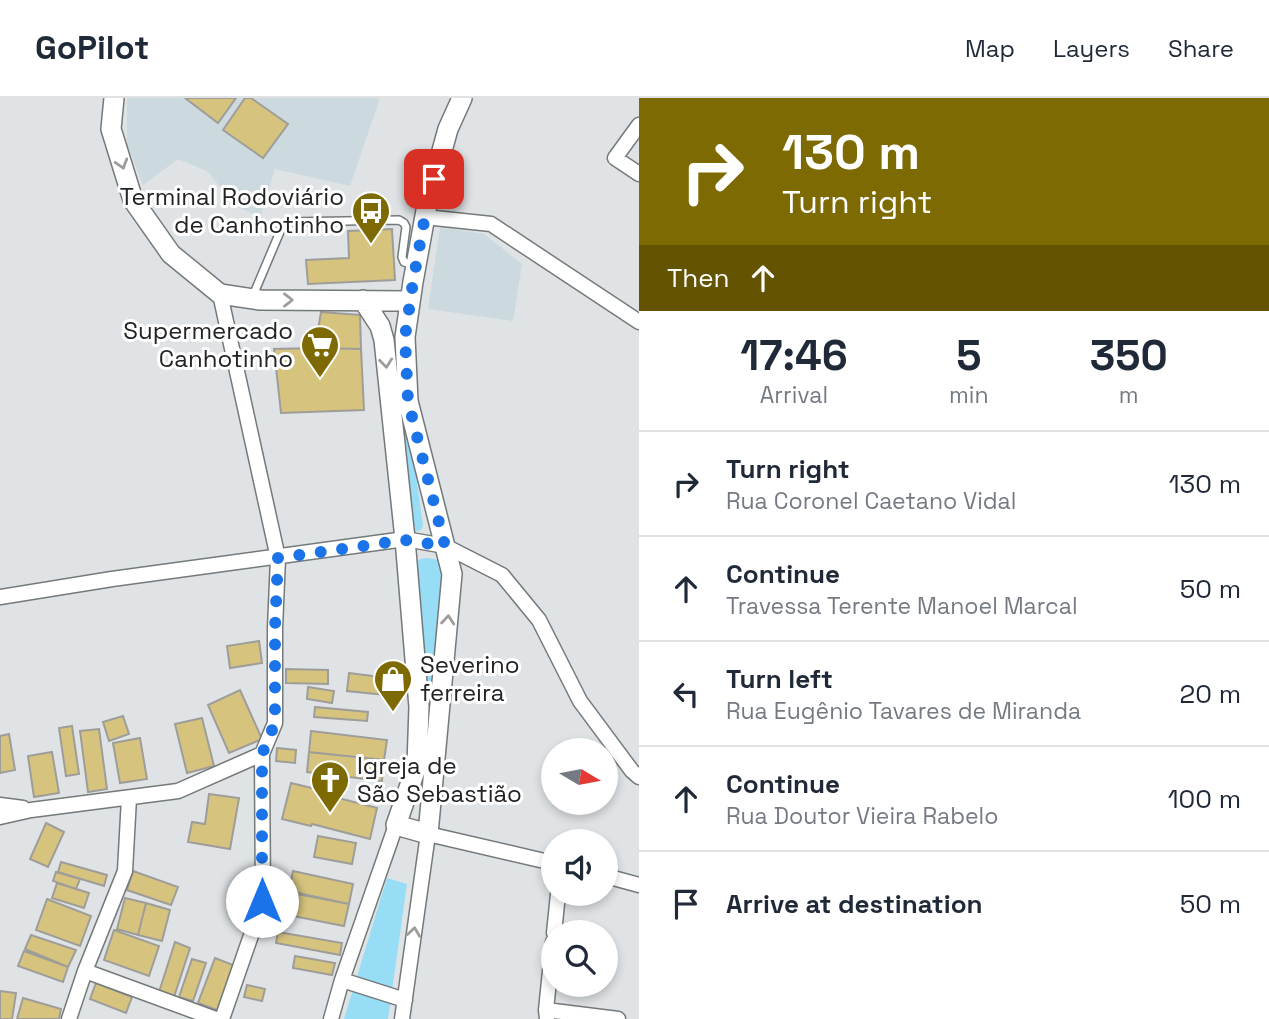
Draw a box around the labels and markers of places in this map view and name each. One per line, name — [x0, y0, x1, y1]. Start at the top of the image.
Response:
pin — [404, 149, 464, 209]
place label: Terminal Rodoviário de Canhotinho — [120, 181, 344, 240]
bus stop icon: Terminal Rodoviário de Canhotinho — [350, 190, 392, 245]
place label: Supermercado Canhotinho — [123, 315, 293, 374]
supermarket icon: Supermercado Canhotinho — [299, 324, 341, 379]
place label: Severino ferreira — [420, 649, 520, 708]
shop icon: Severino ferreira — [372, 658, 414, 713]
place label: Igreja de São Sebastião — [357, 750, 522, 809]
church icon: Igreja de São Sebastião — [309, 759, 351, 814]

